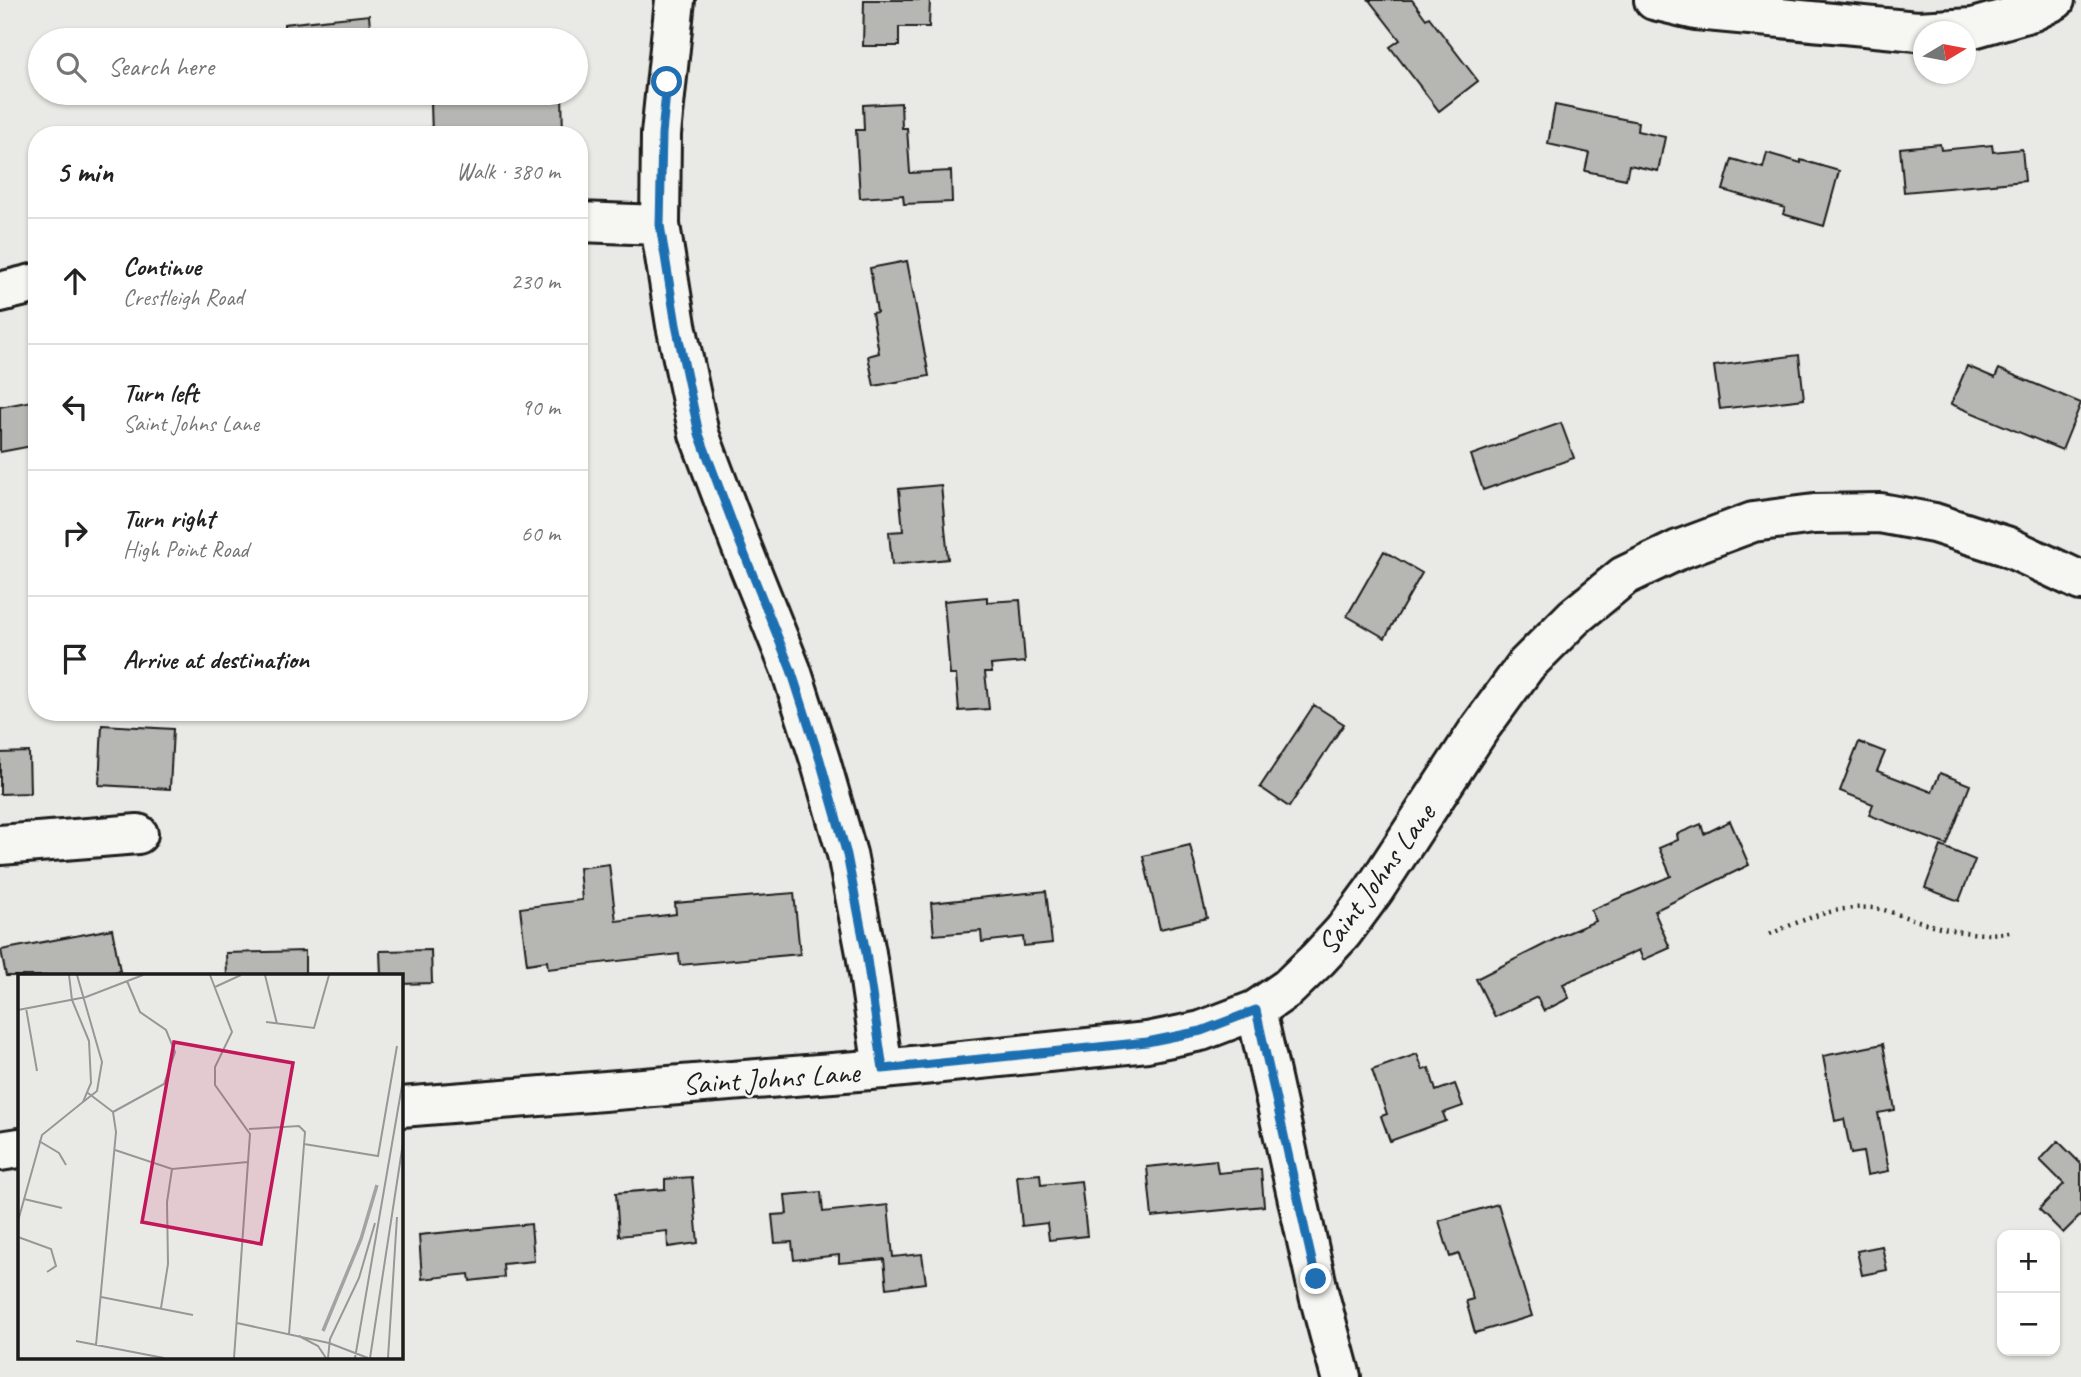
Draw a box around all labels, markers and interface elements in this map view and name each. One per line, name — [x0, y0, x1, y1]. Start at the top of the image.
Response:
north arrow — [1913, 21, 1976, 84]
search box — [28, 28, 588, 105]
icon: search — [52, 48, 90, 86]
text: Search here — [108, 50, 214, 83]
route start — [651, 66, 682, 97]
text: 5 min — [56, 153, 113, 191]
text: Walk · 380 m — [456, 157, 560, 186]
text: Continue — [123, 250, 201, 283]
icon: ahead — [56, 262, 94, 300]
text: 230 m — [511, 267, 560, 296]
text: Crestleigh Road — [123, 283, 243, 312]
text: Turn left — [123, 376, 198, 409]
icon: left — [56, 388, 94, 426]
text: 90 m — [521, 393, 560, 422]
text: Saint Johns Lane — [123, 409, 259, 438]
text: Turn right — [123, 502, 214, 535]
icon: right — [56, 514, 94, 552]
text: 60 m — [521, 519, 560, 548]
text: High Point Road — [123, 535, 249, 564]
icon: arrive — [56, 640, 94, 678]
text: Arrive at destination — [123, 643, 309, 676]
street label: Saint Johns Lane — [1309, 794, 1445, 962]
inset map — [18, 974, 402, 1360]
street label: Saint Johns Lane — [681, 1053, 863, 1103]
map controls — [1997, 1230, 2060, 1356]
button: + — [1997, 1230, 2060, 1293]
route end — [1300, 1263, 1331, 1294]
button: − — [1997, 1293, 2060, 1356]

